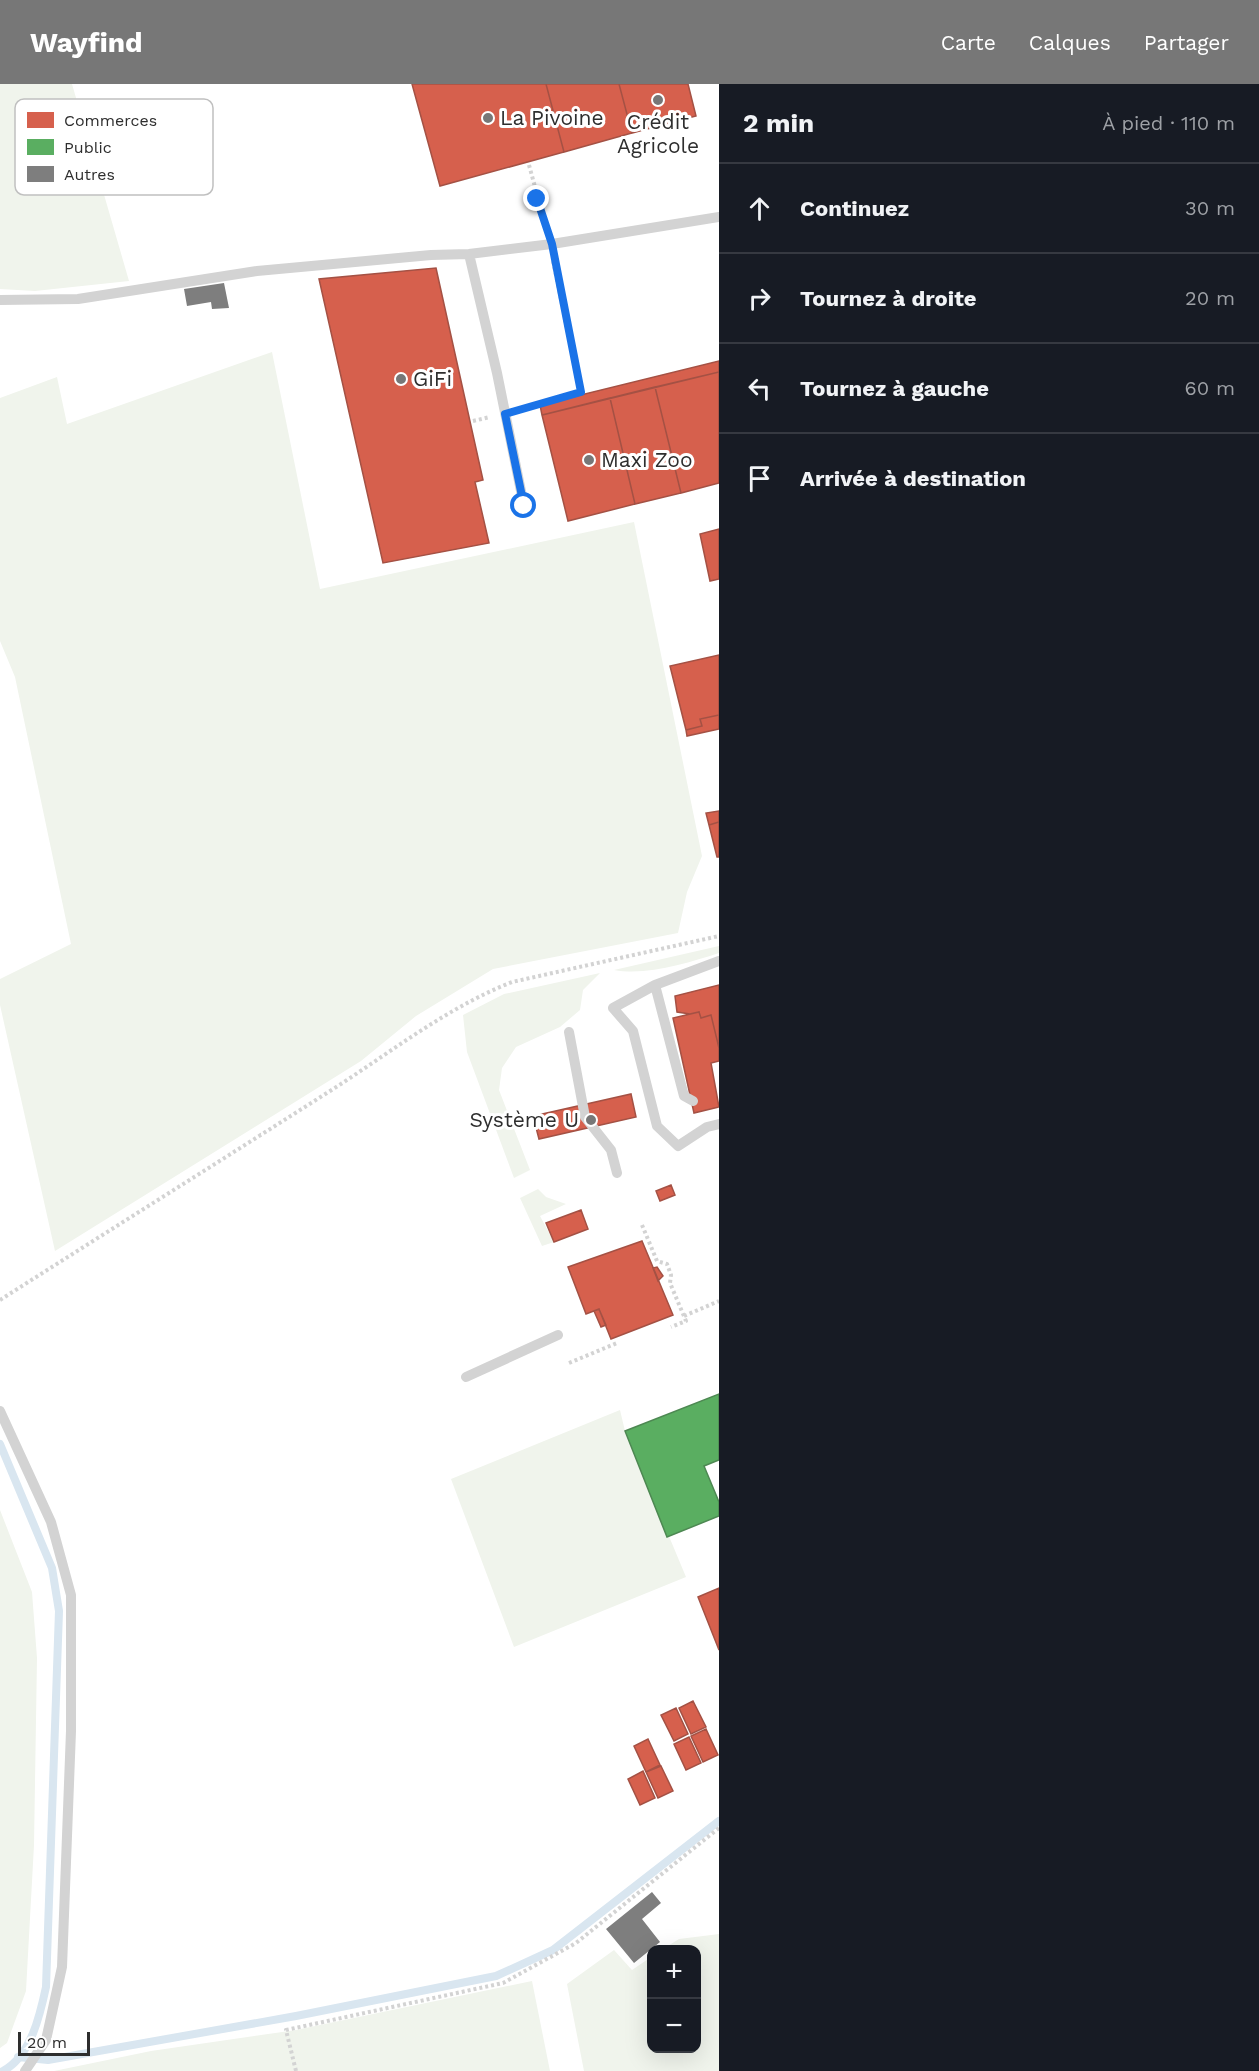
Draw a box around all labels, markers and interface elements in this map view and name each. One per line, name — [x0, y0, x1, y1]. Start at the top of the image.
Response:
text: Wayfind — [30, 26, 143, 59]
text: Carte — [941, 30, 996, 55]
text: Calques — [1029, 30, 1111, 55]
text: Partager — [1144, 30, 1229, 55]
marker: Crédit Agricole — [651, 93, 665, 107]
legend — [15, 99, 213, 195]
place label: La Pivoine — [500, 105, 604, 130]
text: 2 min — [743, 108, 814, 138]
place label: Crédit Agricole — [617, 109, 699, 158]
text: Commerces — [64, 111, 157, 130]
marker: La Pivoine — [481, 111, 495, 125]
text: À pied · 110 m — [1102, 111, 1235, 135]
text: Public — [64, 138, 112, 157]
text: Autres — [64, 165, 115, 184]
route end — [523, 185, 549, 211]
icon: ahead — [743, 192, 776, 225]
text: Continuez — [800, 196, 909, 221]
text: 30 m — [1185, 196, 1235, 220]
icon: right — [743, 282, 776, 315]
text: Tournez à droite — [800, 286, 977, 311]
text: 20 m — [1185, 286, 1235, 310]
place label: GiFi — [413, 366, 452, 391]
marker: GiFi — [394, 372, 408, 386]
icon: left — [743, 372, 776, 405]
text: Tournez à gauche — [800, 376, 989, 401]
text: 60 m — [1185, 376, 1235, 400]
place label: Maxi Zoo — [601, 447, 693, 472]
marker: Maxi Zoo — [582, 453, 596, 467]
icon: arrive — [743, 462, 776, 495]
text: Arrivée à destination — [800, 466, 1026, 491]
route start — [510, 492, 536, 518]
place label: Système U — [469, 1107, 579, 1132]
marker: Système U — [584, 1113, 598, 1127]
map controls — [647, 1945, 701, 2053]
button: + — [647, 1945, 701, 1999]
button: − — [647, 1999, 701, 2053]
scale bar — [18, 2029, 90, 2056]
text: 20 m — [27, 2033, 67, 2052]

